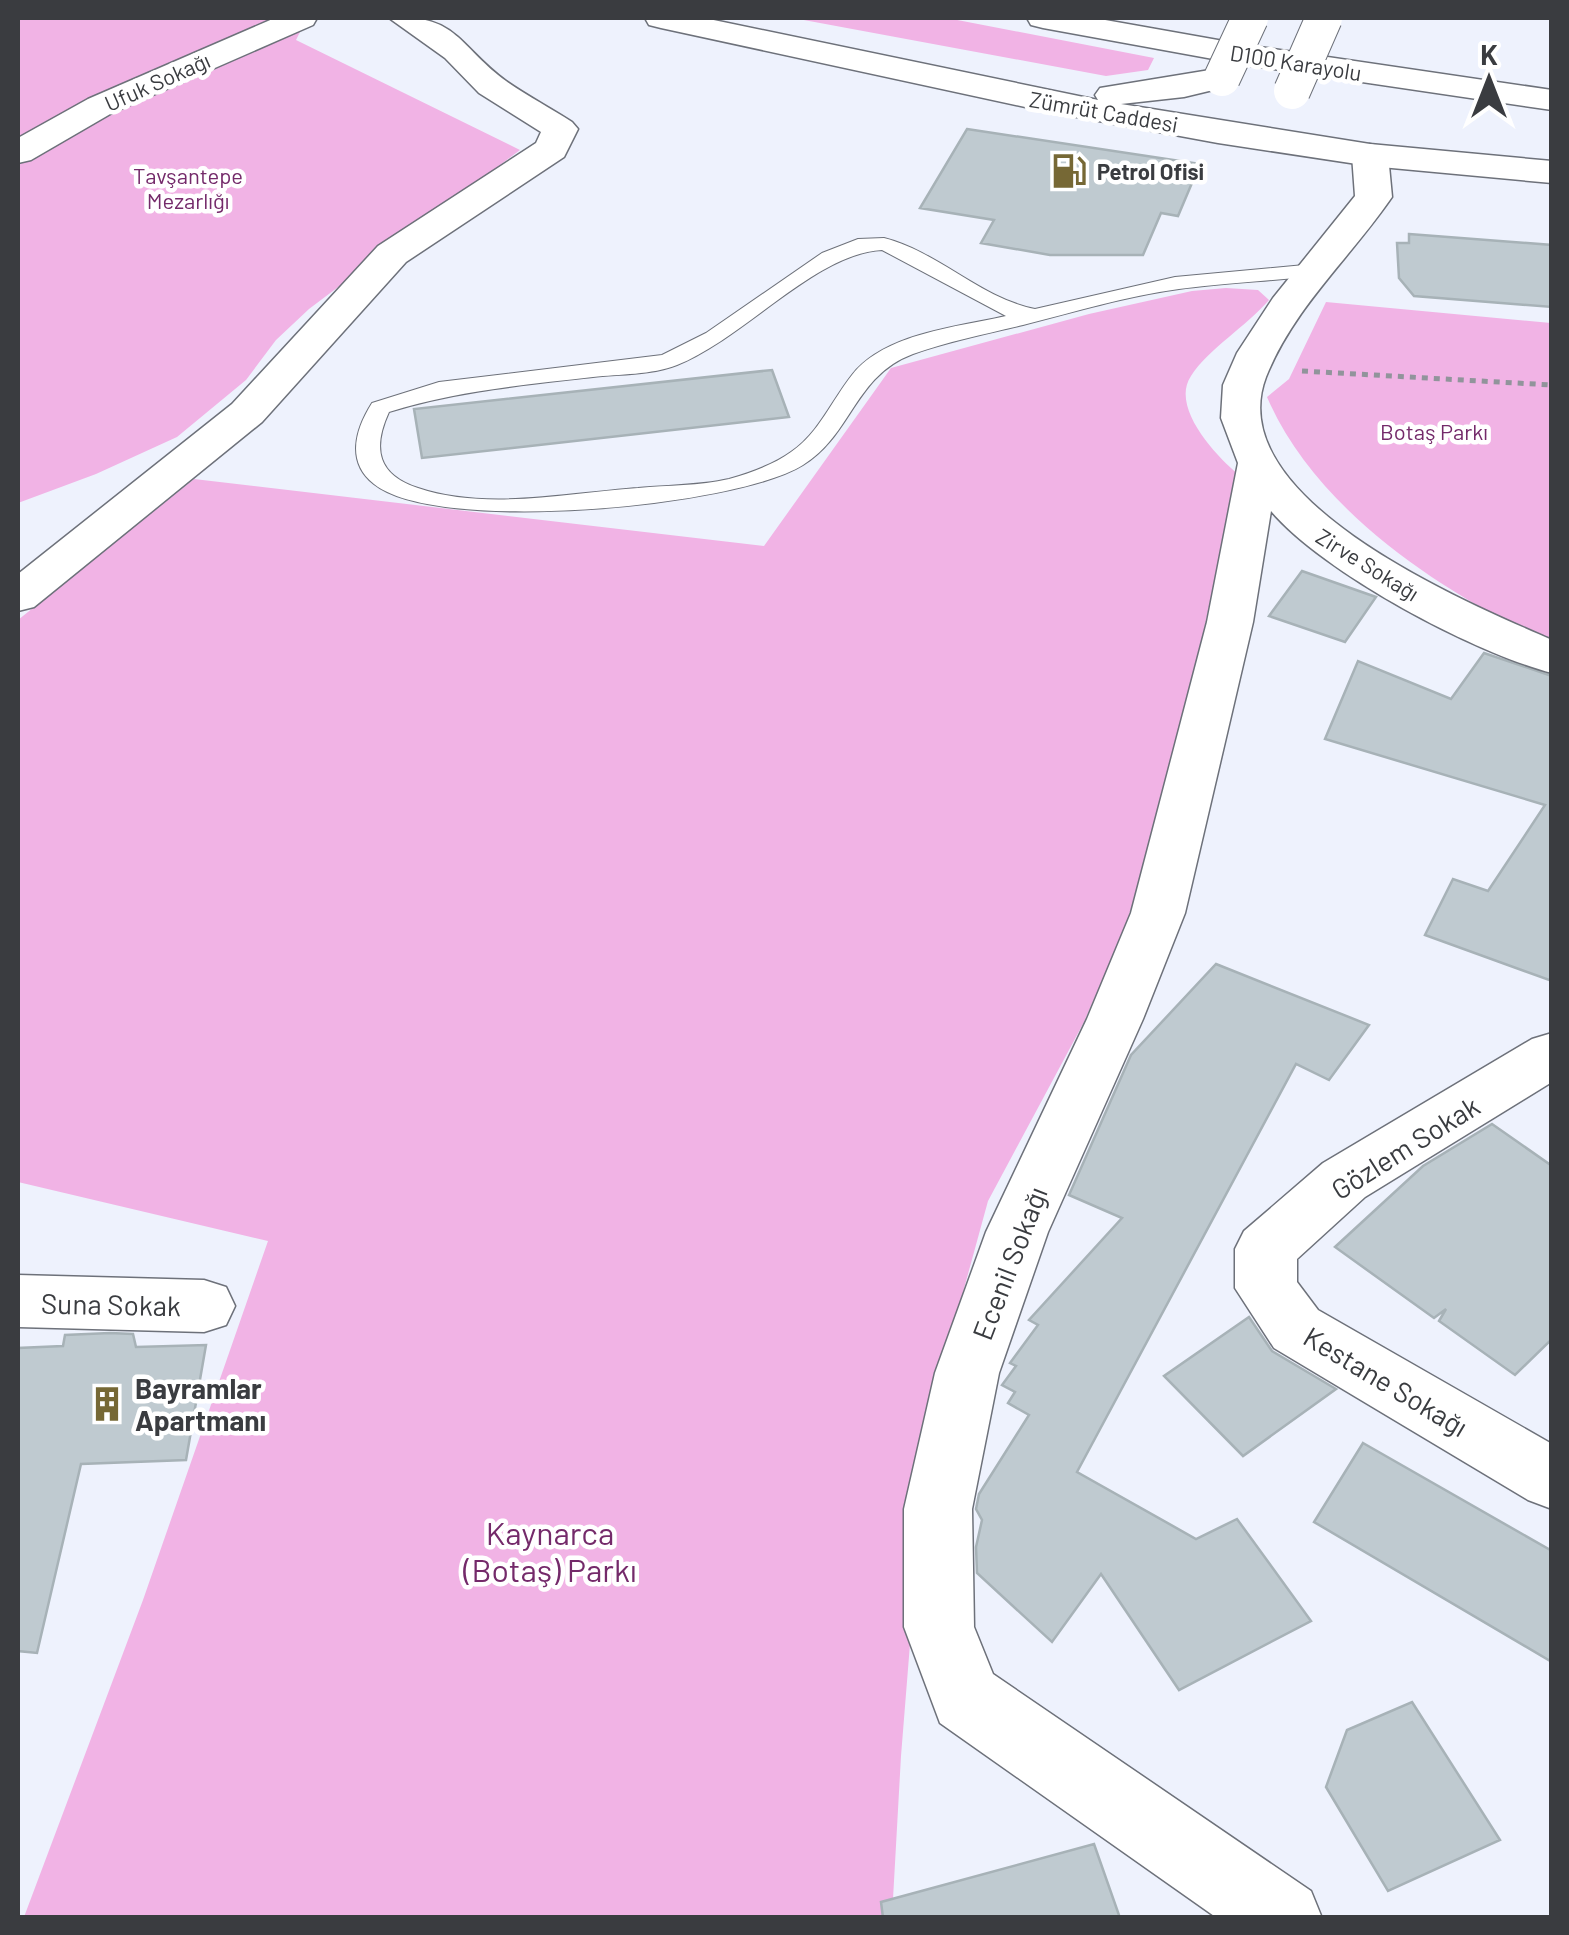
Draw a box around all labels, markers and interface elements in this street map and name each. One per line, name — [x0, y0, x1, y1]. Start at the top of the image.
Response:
north arrow — [1439, 30, 1539, 130]
text: K — [1480, 37, 1498, 71]
street label: D100 Karayolu — [1228, 39, 1364, 85]
street label: Ufuk Sokağı — [100, 46, 214, 116]
street label: Zümrüt Caddesi — [1028, 85, 1180, 137]
fuel station icon: Petrol Ofisi — [1050, 152, 1088, 190]
place label: Petrol Ofisi — [1097, 158, 1204, 184]
park label: Tavşantepe Mezarlığı — [133, 162, 243, 213]
park label: Botaş Parkı — [1380, 418, 1488, 444]
street label: Zirve Sokağı — [1312, 522, 1424, 606]
street label: Gözlem Sokak — [1325, 1088, 1485, 1206]
street label: Ecenil Sokağı — [964, 1182, 1054, 1344]
street label: Suna Sokak — [41, 1286, 181, 1322]
street label: Kestane Sokağı — [1298, 1319, 1474, 1443]
place label: Bayramlar Apartmanı — [135, 1371, 266, 1437]
building icon: Bayramlar Apartmanı — [88, 1385, 126, 1423]
park label: Kaynarca (Botaş) Parkı — [462, 1513, 637, 1588]

